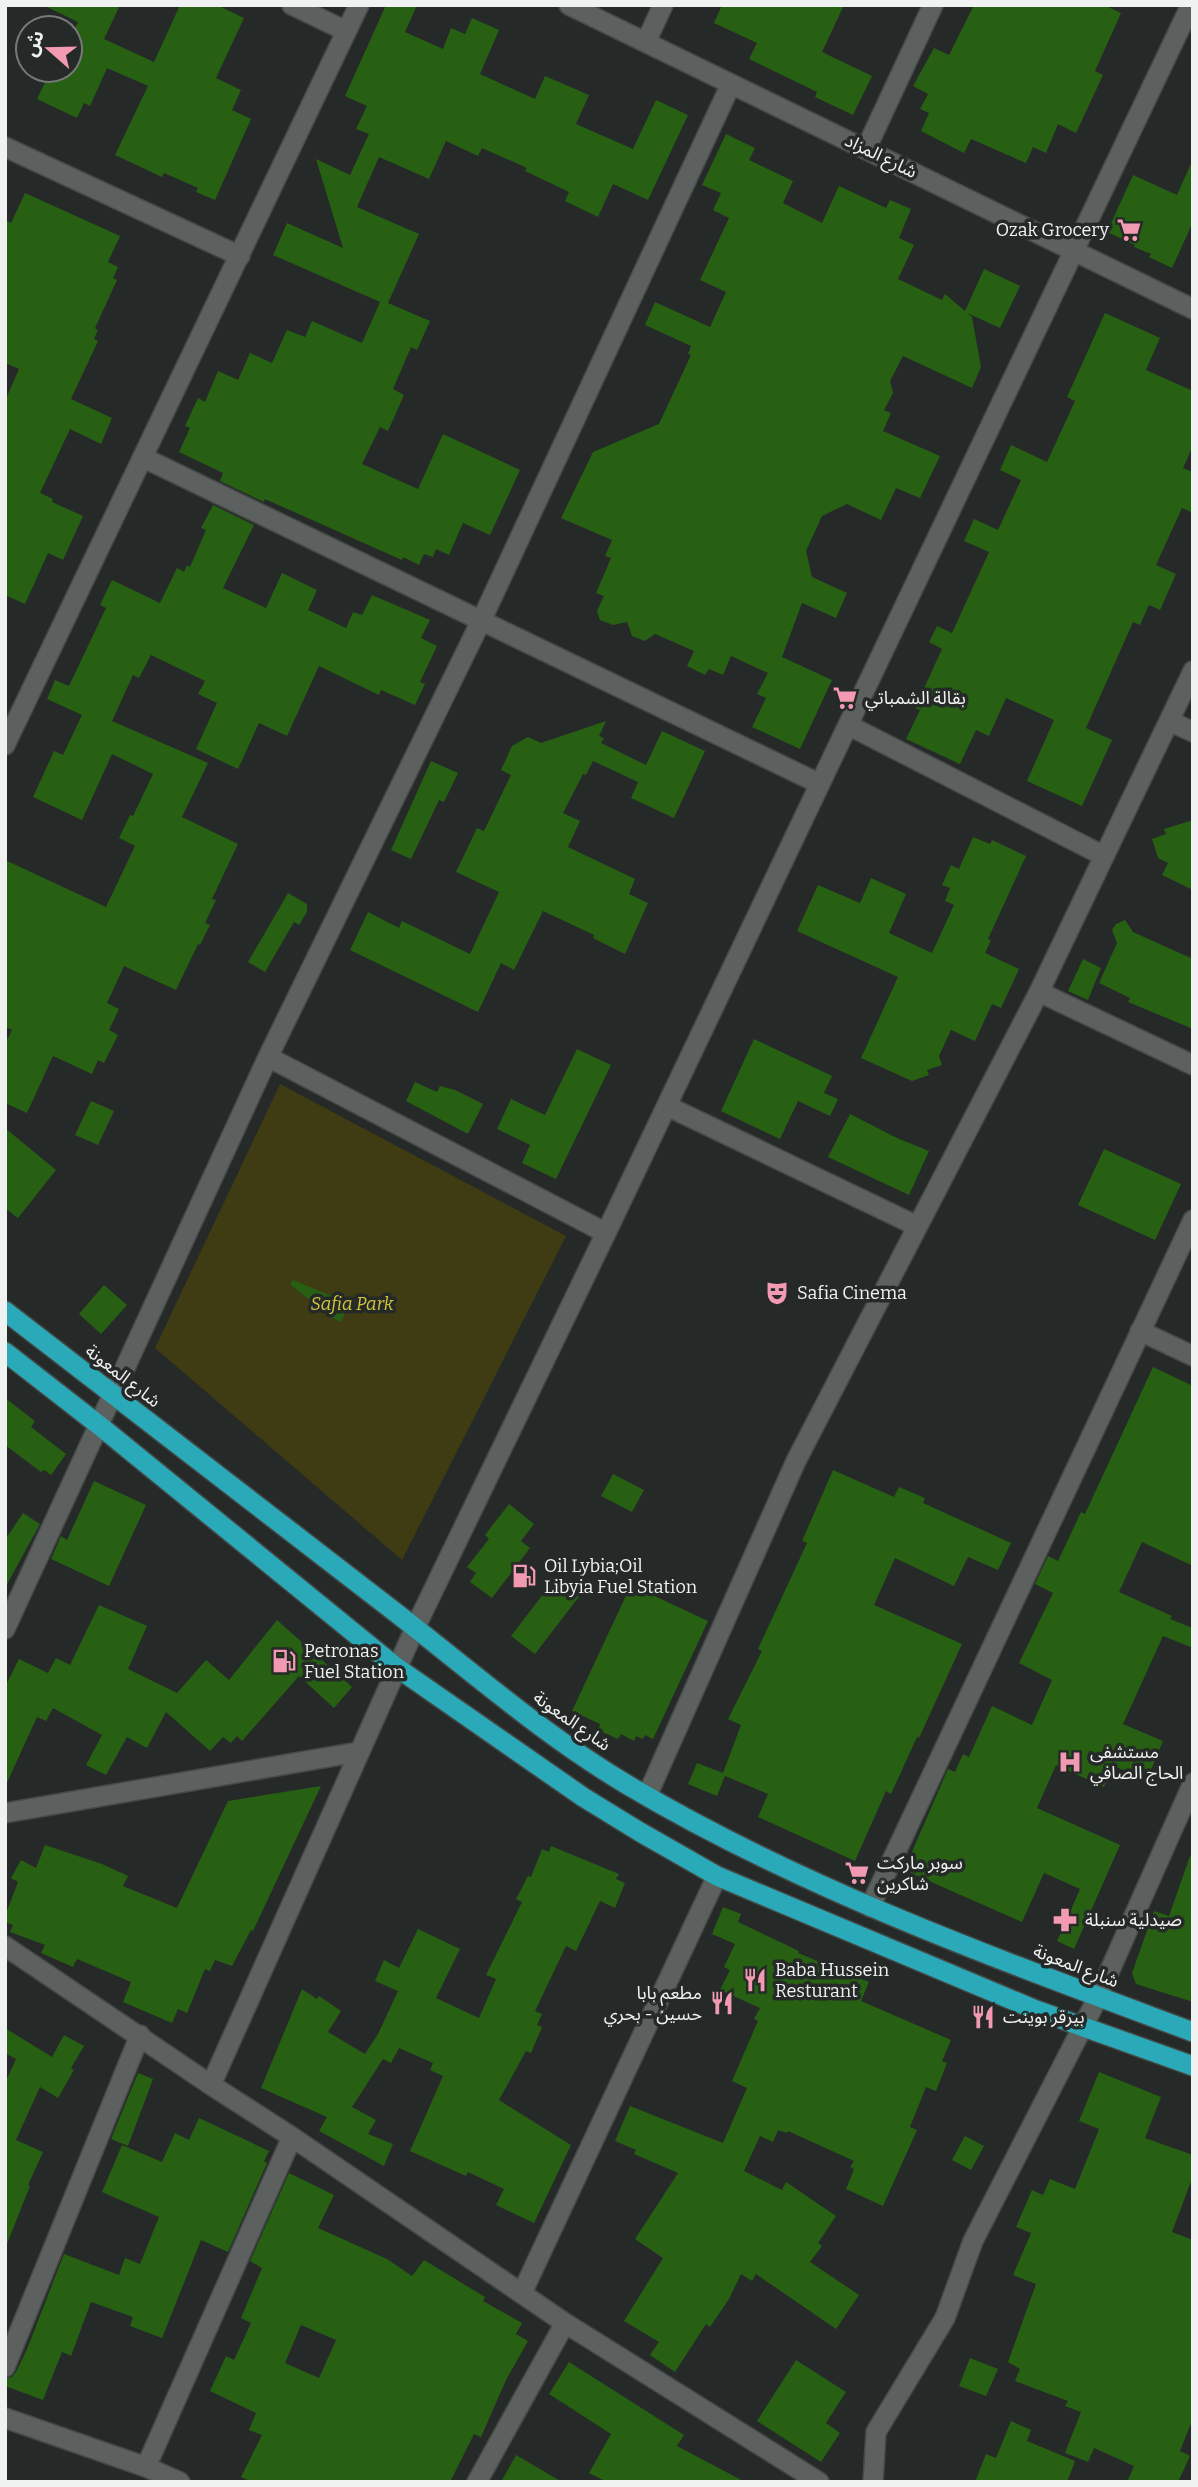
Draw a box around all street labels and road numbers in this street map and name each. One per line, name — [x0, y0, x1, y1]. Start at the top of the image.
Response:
street label: شارع المزاد — [840, 129, 921, 186]
street label: شارع المعونة — [79, 1340, 165, 1415]
street label: شارع المعونة — [527, 1686, 615, 1758]
street label: شارع المعونة — [1029, 1940, 1122, 1995]

